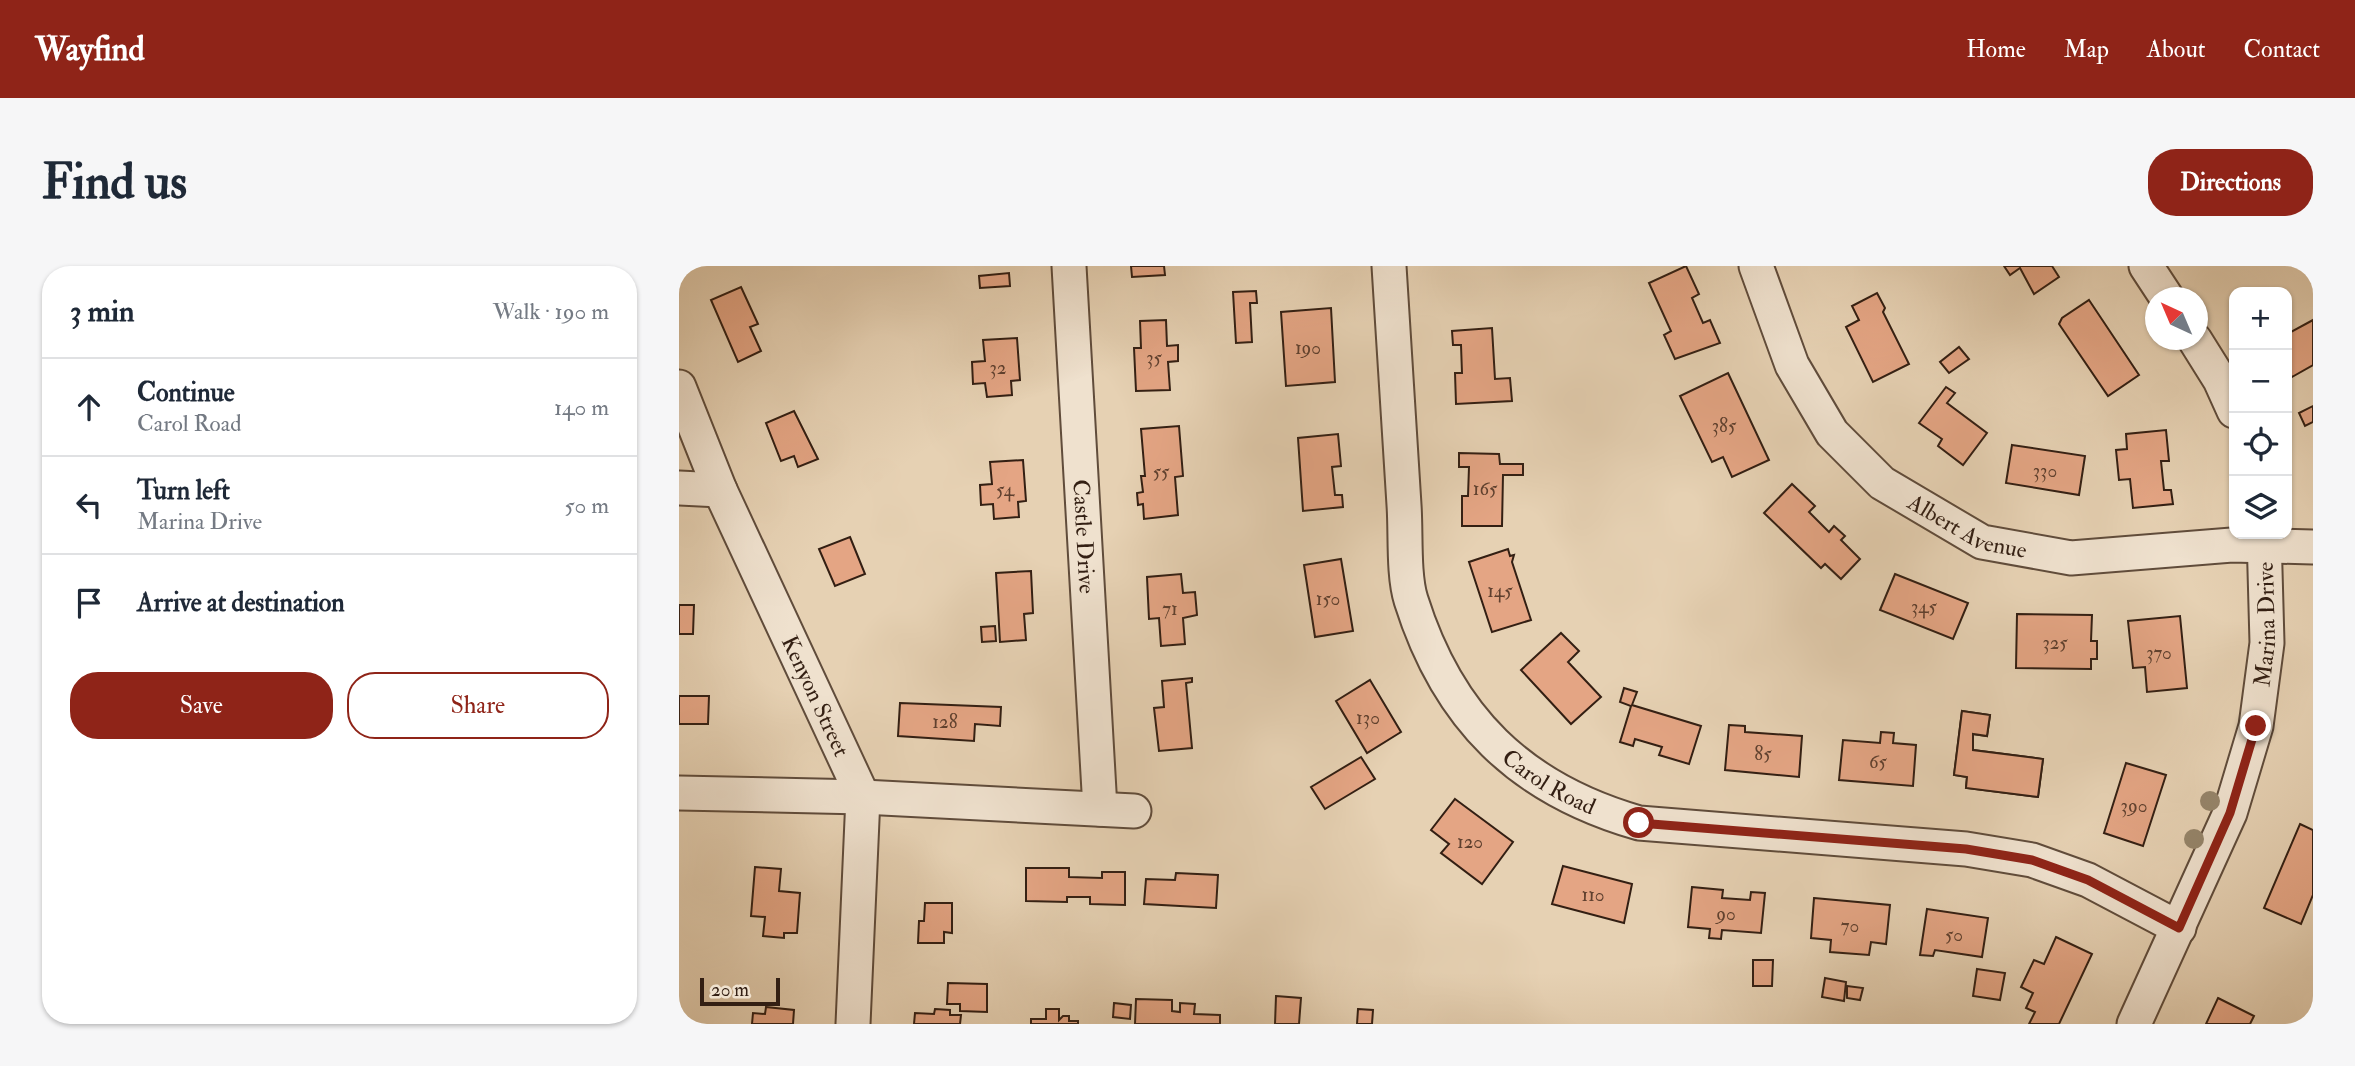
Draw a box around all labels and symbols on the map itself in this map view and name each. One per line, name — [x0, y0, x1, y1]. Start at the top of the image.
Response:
north arrow — [2145, 287, 2208, 350]
house number: 190 — [1295, 336, 1321, 360]
house number: 35 — [1146, 346, 1162, 370]
house number: 32 — [990, 356, 1006, 380]
house number: 385 — [1712, 414, 1737, 438]
house number: 330 — [2033, 459, 2057, 483]
house number: 55 — [1153, 460, 1170, 484]
house number: 165 — [1473, 477, 1498, 501]
house number: 54 — [996, 478, 1015, 502]
street label: Castle Drive — [1066, 479, 1102, 595]
street label: Albert Avenue — [1902, 487, 2029, 565]
street label: Marina Drive — [2247, 561, 2282, 689]
house number: 145 — [1487, 579, 1513, 603]
house number: 150 — [1316, 587, 1340, 611]
house number: 345 — [1911, 595, 1938, 619]
house number: 71 — [1162, 597, 1178, 621]
street label: Kenyon Street — [775, 631, 856, 761]
house number: 325 — [2042, 631, 2068, 655]
house number: 370 — [2146, 641, 2172, 665]
house number: 130 — [1356, 706, 1380, 730]
house number: 128 — [932, 710, 958, 734]
route end — [2240, 710, 2271, 741]
house number: 85 — [1754, 742, 1772, 766]
street label: Carol Road — [1496, 743, 1600, 822]
house number: 65 — [1869, 750, 1888, 774]
house number: 390 — [2121, 794, 2147, 818]
route start — [1623, 807, 1654, 838]
house number: 120 — [1457, 830, 1483, 854]
house number: 110 — [1581, 883, 1605, 907]
house number: 90 — [1714, 902, 1736, 926]
house number: 70 — [1841, 914, 1859, 938]
house number: 50 — [1945, 923, 1963, 947]
scale bar — [700, 975, 781, 1007]

